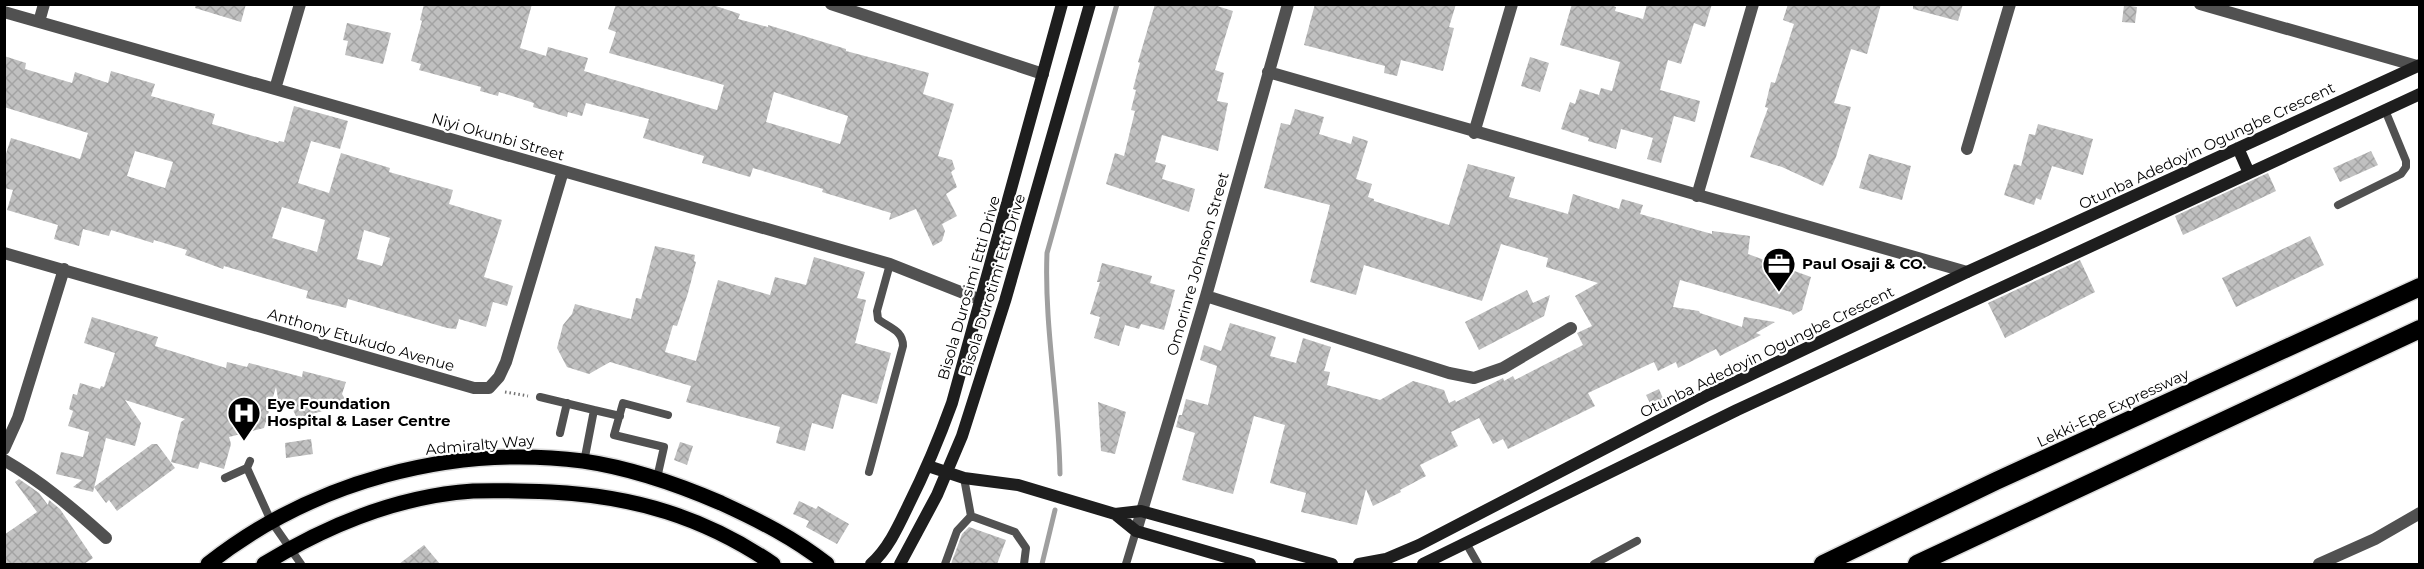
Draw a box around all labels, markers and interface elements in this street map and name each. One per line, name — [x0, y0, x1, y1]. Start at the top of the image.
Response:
street label: Otunba Adedoyin Ogungbe Crescent — [2076, 78, 2338, 213]
street label: Niyi Okunbi Street — [429, 108, 567, 165]
street label: Omorinre Johnson Street — [1162, 170, 1233, 358]
street label: Bisola Durotimi Etti Drive — [956, 191, 1029, 378]
street label: Bisola Durosimi Etti Drive — [933, 194, 1004, 382]
office icon: Paul Osaji & CO. — [1761, 246, 1797, 293]
place label: Paul Osaji & CO. — [1802, 254, 1926, 273]
street label: Otunba Adedoyin Ogungbe Crescent — [1637, 282, 1897, 422]
street label: Anthony Etukudo Avenue — [266, 304, 457, 375]
street label: Lekki-Epe Expressway — [2034, 364, 2193, 451]
place label: Eye Foundation Hospital & Laser Centre — [267, 394, 450, 430]
hospital icon: Eye Foundation Hospital & Laser Centre — [226, 395, 262, 442]
street label: Admiralty Way — [425, 430, 536, 459]

